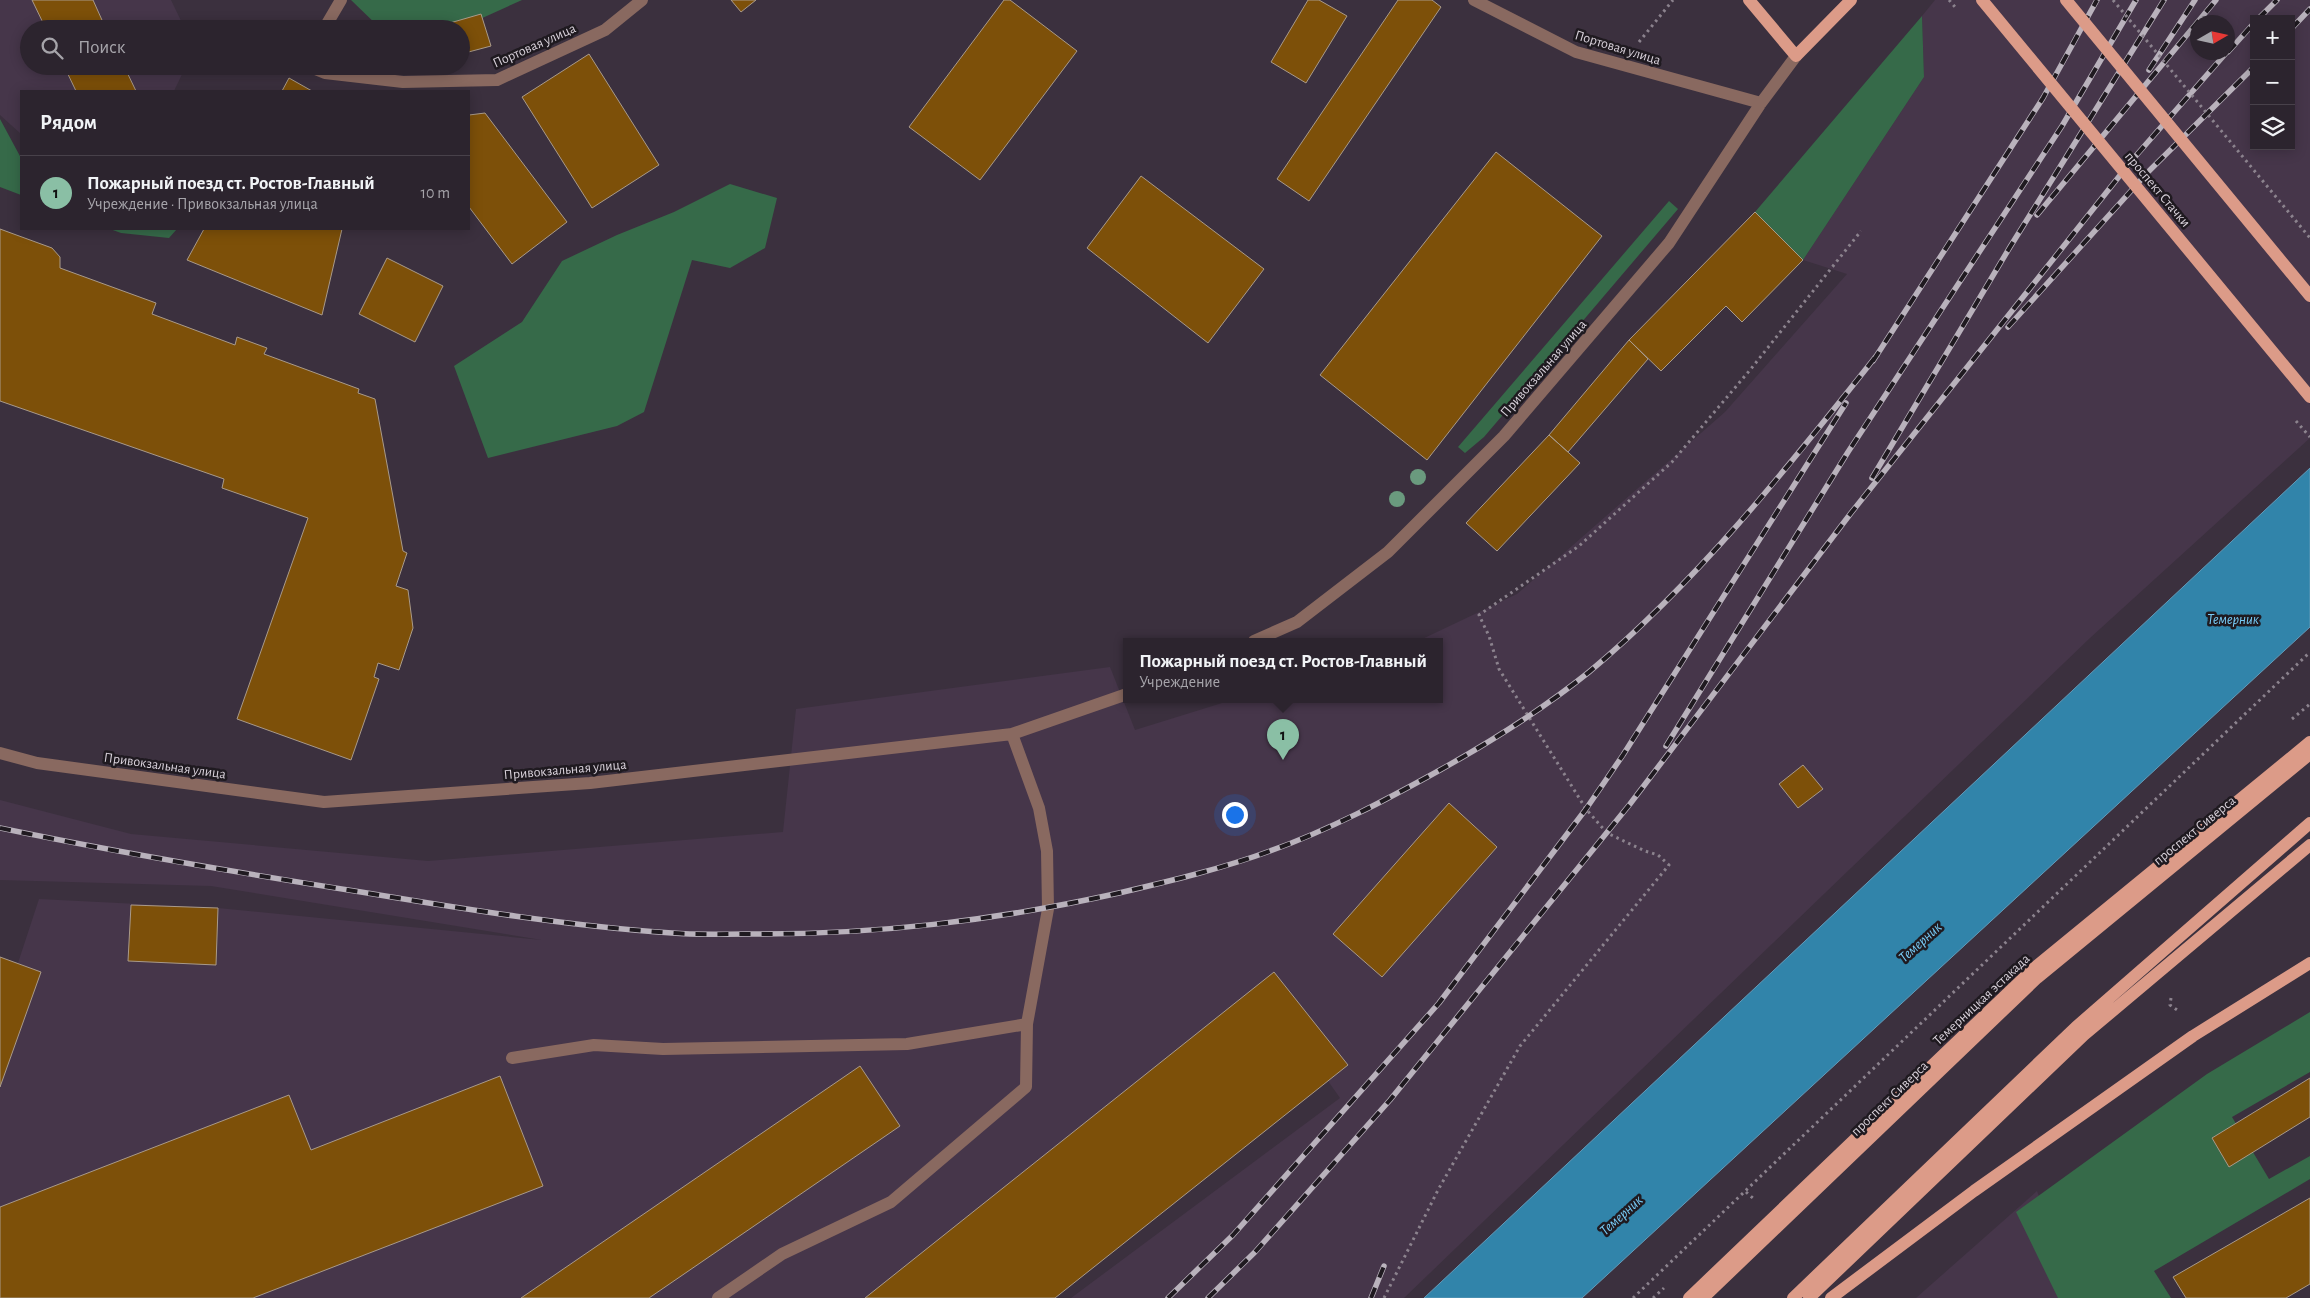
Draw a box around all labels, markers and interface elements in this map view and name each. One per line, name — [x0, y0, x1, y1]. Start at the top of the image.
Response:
north arrow — [2190, 15, 2235, 60]
map controls — [2250, 15, 2295, 150]
button: + — [2250, 15, 2295, 60]
search box — [20, 20, 470, 75]
street label: Портовая улица — [491, 21, 579, 70]
street label: Портовая улица — [1573, 28, 1663, 68]
icon: search — [38, 34, 66, 62]
text: Поиск — [78, 38, 125, 57]
button: − — [2250, 60, 2295, 105]
button: layers — [2250, 105, 2295, 150]
text: Рядом — [40, 112, 97, 133]
street label: проспект Стачки — [2122, 149, 2193, 230]
text: Пожарный поезд ст. Ростов-Главный — [87, 174, 375, 193]
text: 1 — [53, 185, 59, 201]
text: 10 m — [421, 185, 450, 201]
text: Учреждение · Привокзальная улица — [87, 196, 318, 212]
street label: Привокзальная улица — [1498, 317, 1590, 420]
water label: Темерник — [2207, 612, 2260, 627]
popup — [1123, 638, 1443, 703]
text: Пожарный поезд ст. Ростов-Главный — [1139, 652, 1427, 671]
text: Учреждение — [1139, 674, 1220, 690]
pin: 1 — [1267, 719, 1299, 760]
street label: Привокзальная улица — [103, 750, 227, 782]
street label: Привокзальная улица — [503, 758, 628, 782]
street label: проспект Сиверса — [2151, 793, 2239, 868]
your location — [1222, 802, 1248, 828]
water label: Темерник — [1896, 919, 1945, 965]
street label: Темерницкая эстакада — [1931, 951, 2033, 1048]
street label: проспект Сиверса — [1848, 1058, 1931, 1139]
water label: Темерник — [1597, 1192, 1646, 1238]

